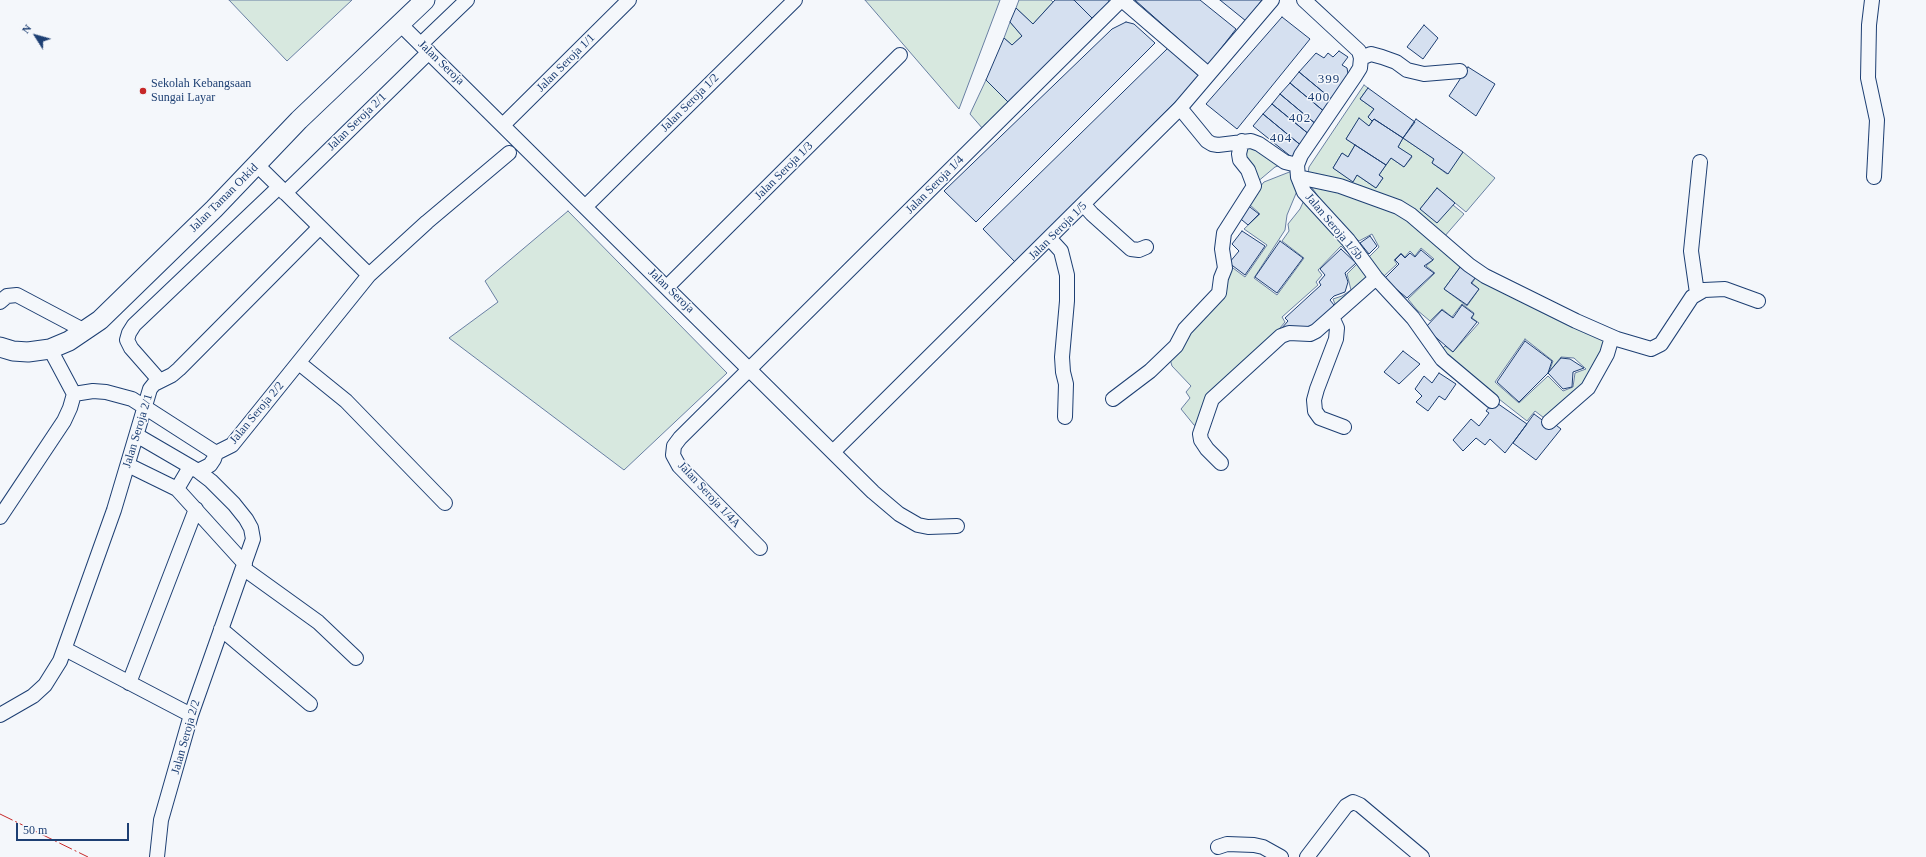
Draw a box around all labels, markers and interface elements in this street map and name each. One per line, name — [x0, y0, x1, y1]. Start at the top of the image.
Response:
north arrow — [16, 16, 56, 56]
text: N — [19, 22, 34, 36]
street label: Jalan Seroja 1/1 — [534, 31, 598, 95]
street label: Jalan Seroja — [415, 38, 467, 88]
street label: Jalan Seroja 1/2 — [658, 71, 722, 135]
district label: 399 — [1318, 72, 1340, 88]
place label: Sekolah Kebangsaan Sungai Layar — [151, 77, 251, 105]
marker: Sekolah Kebangsaan Sungai Layar — [138, 86, 148, 96]
street label: Jalan Seroja 2/1 — [324, 90, 390, 154]
district label: 400 — [1308, 90, 1330, 106]
district label: 402 — [1289, 111, 1311, 127]
district label: 404 — [1270, 131, 1292, 147]
street label: Jalan Seroja 1/3 — [752, 139, 816, 203]
street label: Jalan Seroja 1/4 — [903, 153, 967, 217]
street label: Jalan Taman Orkid — [187, 161, 261, 235]
street label: Jalan Seroja 1/5b — [1302, 191, 1366, 263]
street label: Jalan Seroja 1/5 — [1026, 199, 1090, 263]
street label: Jalan Seroja — [645, 266, 697, 316]
street label: Jalan Seroja 2/2 — [227, 379, 287, 447]
street label: Jalan Seroja 2/1 — [120, 392, 156, 470]
street label: Jalan Seroja 1/4A — [675, 459, 743, 531]
street label: Jalan Seroja 2/2 — [169, 698, 203, 776]
scale bar — [18, 815, 131, 841]
text: 50 m — [23, 823, 47, 837]

